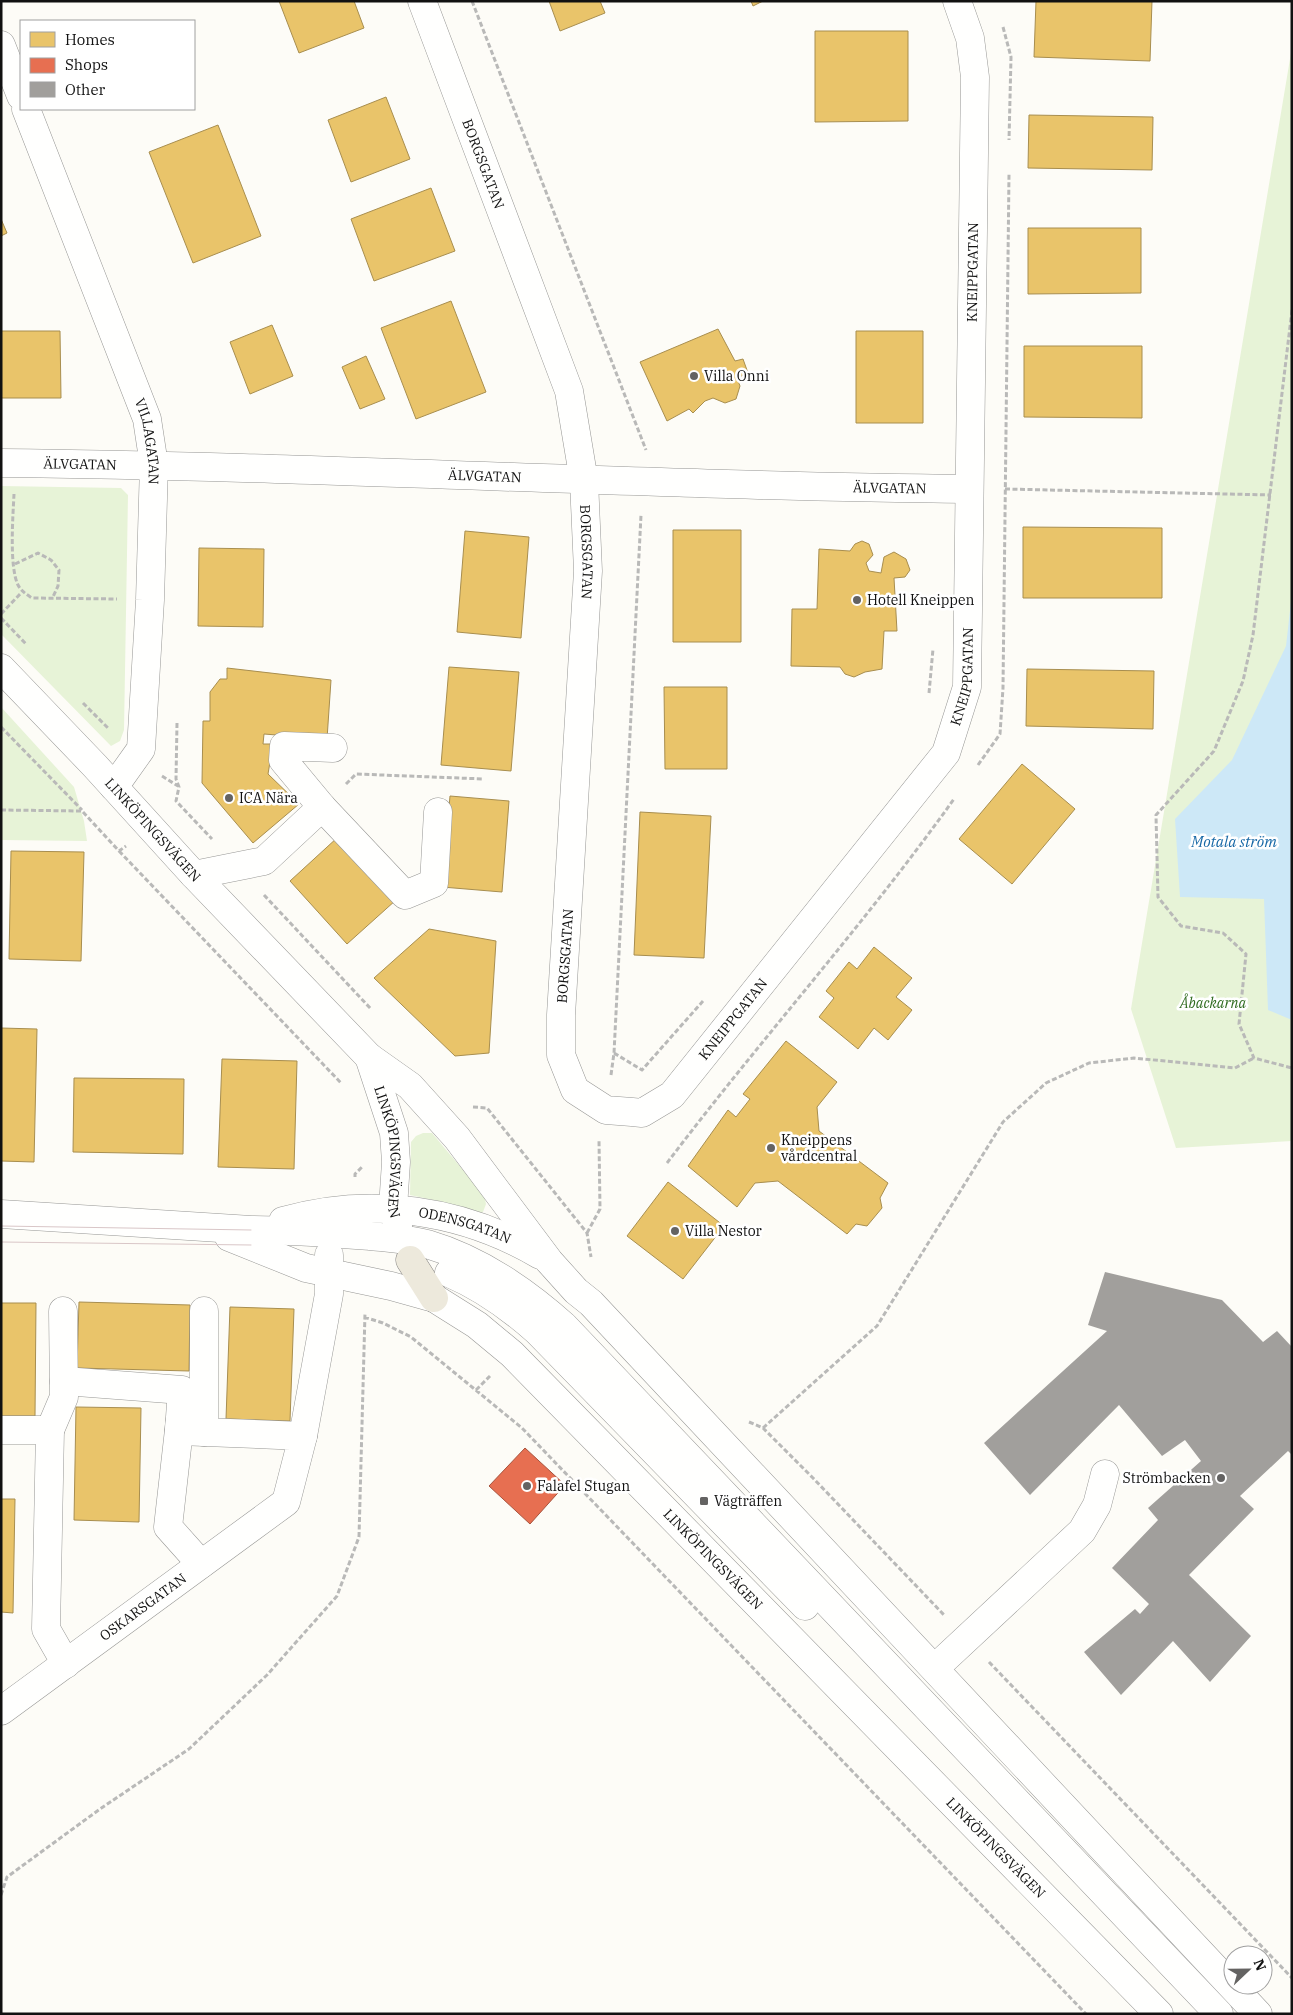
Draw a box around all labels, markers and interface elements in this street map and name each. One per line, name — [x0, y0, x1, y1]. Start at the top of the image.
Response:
legend — [20, 20, 195, 110]
text: Homes — [65, 30, 115, 49]
text: Shops — [65, 55, 108, 74]
text: Other — [65, 80, 105, 99]
street label: BORGSGATAN — [458, 116, 509, 211]
street label: KNEIPPGATAN — [963, 222, 982, 322]
place label: Villa Onni — [704, 367, 769, 385]
marker: Villa Onni — [688, 370, 700, 382]
street label: VILLAGATAN — [131, 395, 163, 485]
street label: ÄLVGATAN — [43, 454, 117, 474]
street label: ÄLVGATAN — [448, 466, 522, 486]
street label: ÄLVGATAN — [853, 478, 927, 498]
street label: BORGSGATAN — [576, 504, 597, 600]
place label: Hotell Kneippen — [867, 591, 974, 609]
marker: Hotell Kneippen — [851, 594, 863, 606]
street label: KNEIPPGATAN — [946, 627, 977, 728]
street label: LINKÖPINGSVÄGEN — [101, 774, 205, 886]
place label: ICA Nära — [239, 789, 298, 807]
marker: ICA Nära — [223, 792, 235, 804]
water label: Motala ström — [1190, 832, 1277, 851]
street label: BORGSGATAN — [553, 908, 577, 1004]
street label: KNEIPPGATAN — [695, 974, 771, 1064]
park label: Åbackarna — [1179, 993, 1247, 1012]
street label: LINKÖPINGSVÄGEN — [370, 1083, 405, 1220]
place label: Kneippens vårdcentral — [781, 1131, 857, 1165]
marker: Kneippens vårdcentral — [765, 1142, 777, 1154]
street label: ODENSGATAN — [417, 1203, 514, 1248]
place label: Villa Nestor — [685, 1222, 763, 1240]
marker: Villa Nestor — [669, 1225, 681, 1237]
place label: Strömbacken — [1123, 1469, 1211, 1487]
marker: Strömbacken — [1215, 1472, 1227, 1484]
place label: Falafel Stugan — [537, 1477, 630, 1495]
marker: Falafel Stugan — [521, 1480, 533, 1492]
place label: Vägträffen — [714, 1492, 782, 1510]
marker: Vägträffen — [698, 1495, 710, 1507]
street label: LINKÖPINGSVÄGEN — [660, 1505, 767, 1613]
street label: OSKARSGATAN — [96, 1569, 190, 1645]
street label: LINKÖPINGSVÄGEN — [942, 1793, 1049, 1902]
north arrow — [1223, 1945, 1273, 1995]
text: N — [1250, 1957, 1270, 1974]

